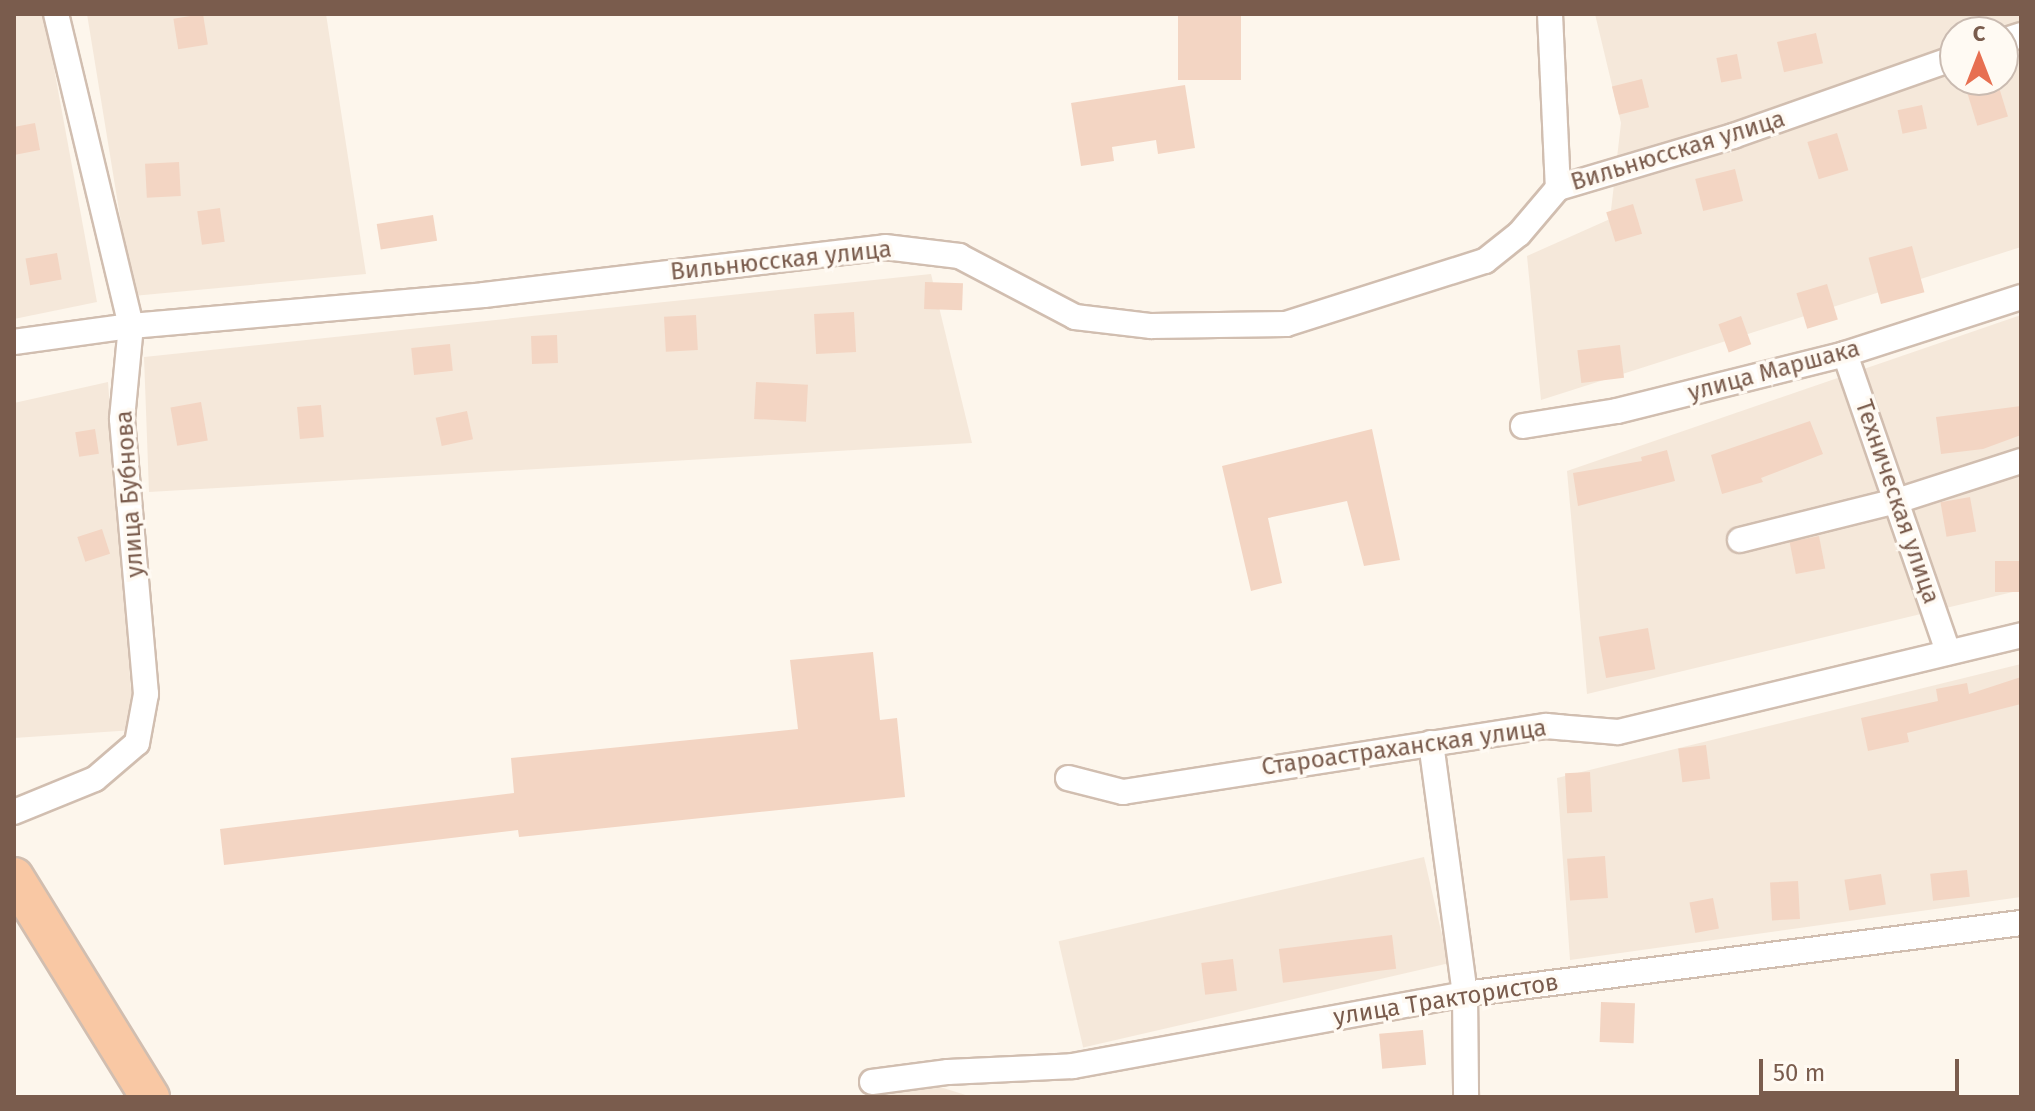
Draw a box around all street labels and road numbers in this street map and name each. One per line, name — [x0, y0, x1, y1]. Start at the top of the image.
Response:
street label: Вильнюсская улица — [1567, 105, 1789, 197]
street label: Вильнюсская улица — [669, 235, 893, 287]
street label: улица Маршака — [1685, 334, 1863, 408]
street label: Техническая улица — [1849, 396, 1945, 608]
street label: улица Бубнова — [110, 410, 150, 578]
street label: Староастраханская улица — [1260, 714, 1548, 782]
street label: улица Трактористов — [1331, 968, 1561, 1032]

